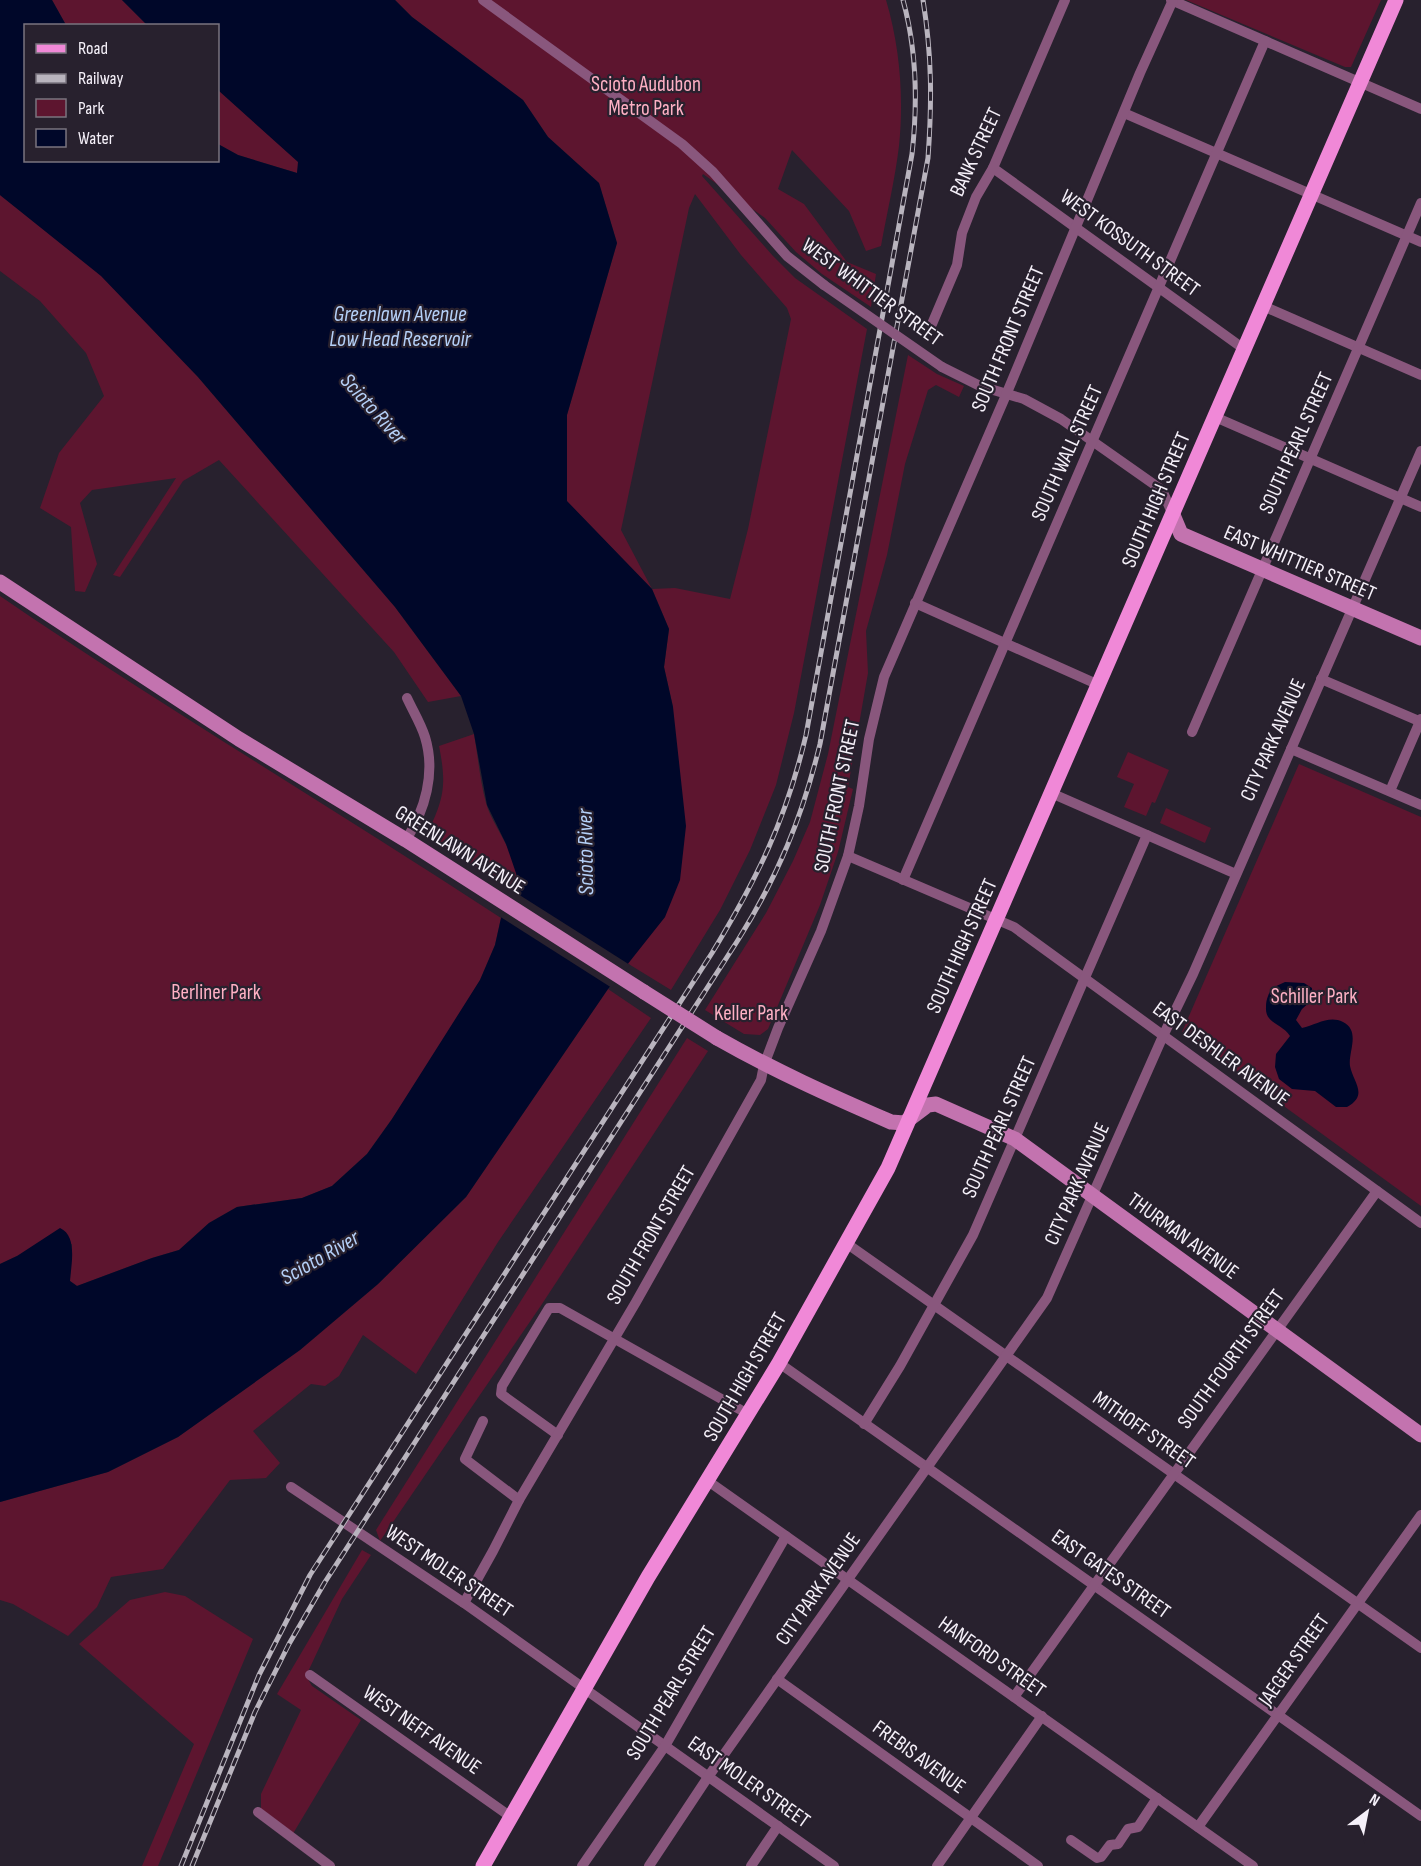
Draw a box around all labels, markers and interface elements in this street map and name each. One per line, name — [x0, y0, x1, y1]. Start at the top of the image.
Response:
legend — [24, 24, 219, 162]
text: Road — [78, 38, 108, 59]
text: Railway — [78, 68, 123, 89]
park label: Scioto Audubon Metro Park — [591, 72, 701, 121]
text: Park — [78, 98, 104, 119]
street label: BANK STREET — [945, 103, 1008, 200]
text: Water — [78, 128, 114, 149]
street label: WEST KOSSUTH STREET — [1056, 184, 1205, 302]
street label: WEST WHITTIER STREET — [797, 233, 948, 352]
street label: SOUTH FRONT STREET — [966, 262, 1050, 416]
water label: Greenlawn Avenue Low Head Reservoir — [329, 301, 471, 353]
water label: Scioto River — [334, 368, 412, 451]
street label: SOUTH PEARL STREET — [1254, 368, 1339, 518]
street label: SOUTH WALL STREET — [1026, 381, 1108, 525]
street label: SOUTH HIGH STREET — [1116, 428, 1196, 571]
street label: EAST WHITTIER STREET — [1220, 520, 1380, 606]
street label: CITY PARK AVENUE — [1235, 675, 1311, 805]
street label: SOUTH FRONT STREET — [809, 717, 866, 875]
street label: GREENLAWN AVENUE — [390, 800, 530, 900]
water label: Scioto River — [572, 808, 600, 895]
street label: SOUTH HIGH STREET — [921, 874, 1003, 1017]
park label: Berliner Park — [171, 980, 261, 1005]
park label: Schiller Park — [1271, 984, 1357, 1009]
street label: EAST DESHLER AVENUE — [1148, 996, 1294, 1112]
park label: Keller Park — [714, 1001, 788, 1026]
street label: SOUTH PEARL STREET — [957, 1052, 1042, 1202]
street label: CITY PARK AVENUE — [1039, 1119, 1115, 1249]
street label: SOUTH FRONT STREET — [601, 1161, 701, 1309]
street label: THURMAN AVENUE — [1123, 1187, 1243, 1285]
water label: Scioto River — [276, 1224, 365, 1291]
street label: SOUTH FOURTH STREET — [1172, 1284, 1290, 1433]
street label: SOUTH HIGH STREET — [698, 1308, 792, 1446]
street label: MITHOFF STREET — [1088, 1386, 1200, 1475]
street label: WEST MOLER STREET — [381, 1519, 518, 1623]
street label: EAST GATES STREET — [1047, 1524, 1176, 1624]
street label: CITY PARK AVENUE — [770, 1528, 866, 1650]
street label: JAEGER STREET — [1253, 1609, 1335, 1712]
street label: HANFORD STREET — [934, 1611, 1051, 1703]
street label: SOUTH PEARL STREET — [621, 1621, 721, 1765]
street label: WEST NEFF AVENUE — [358, 1680, 486, 1780]
street label: FREBIS AVENUE — [868, 1715, 970, 1799]
street label: EAST MOLER STREET — [683, 1731, 815, 1834]
north arrow — [1337, 1782, 1397, 1842]
text: N — [1365, 1790, 1383, 1811]

